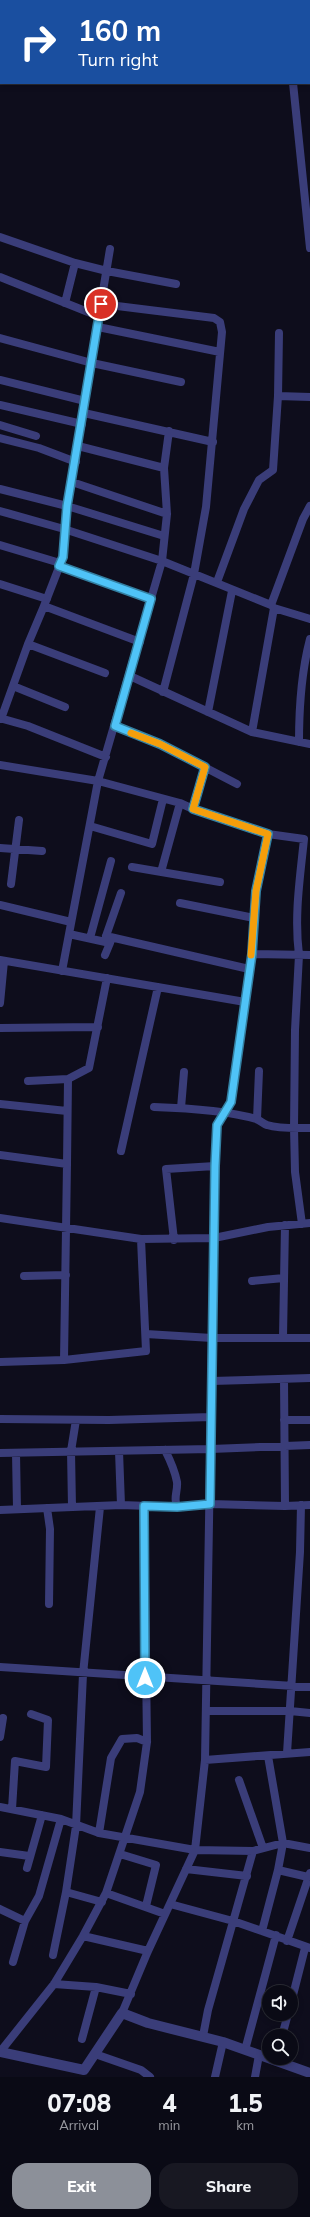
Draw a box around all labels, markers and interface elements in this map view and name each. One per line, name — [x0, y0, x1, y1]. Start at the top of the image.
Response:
text: 160 m — [78, 13, 161, 48]
icon: right — [12, 16, 64, 68]
text: Turn right — [78, 48, 158, 71]
pin — [84, 287, 118, 321]
icon: arrive — [90, 293, 112, 315]
position arrow — [124, 1657, 166, 1699]
map controls — [262, 1985, 298, 2065]
button: sound — [262, 1985, 298, 2021]
button: search — [262, 2029, 298, 2065]
text: 07:08 — [47, 2088, 111, 2118]
text: 4 — [162, 2088, 177, 2118]
text: 1.5 — [228, 2088, 263, 2118]
text: Arrival — [59, 2117, 99, 2133]
text: min — [158, 2117, 180, 2133]
text: km — [236, 2117, 254, 2133]
button: Exit — [12, 2163, 151, 2209]
button: Share — [159, 2163, 298, 2209]

